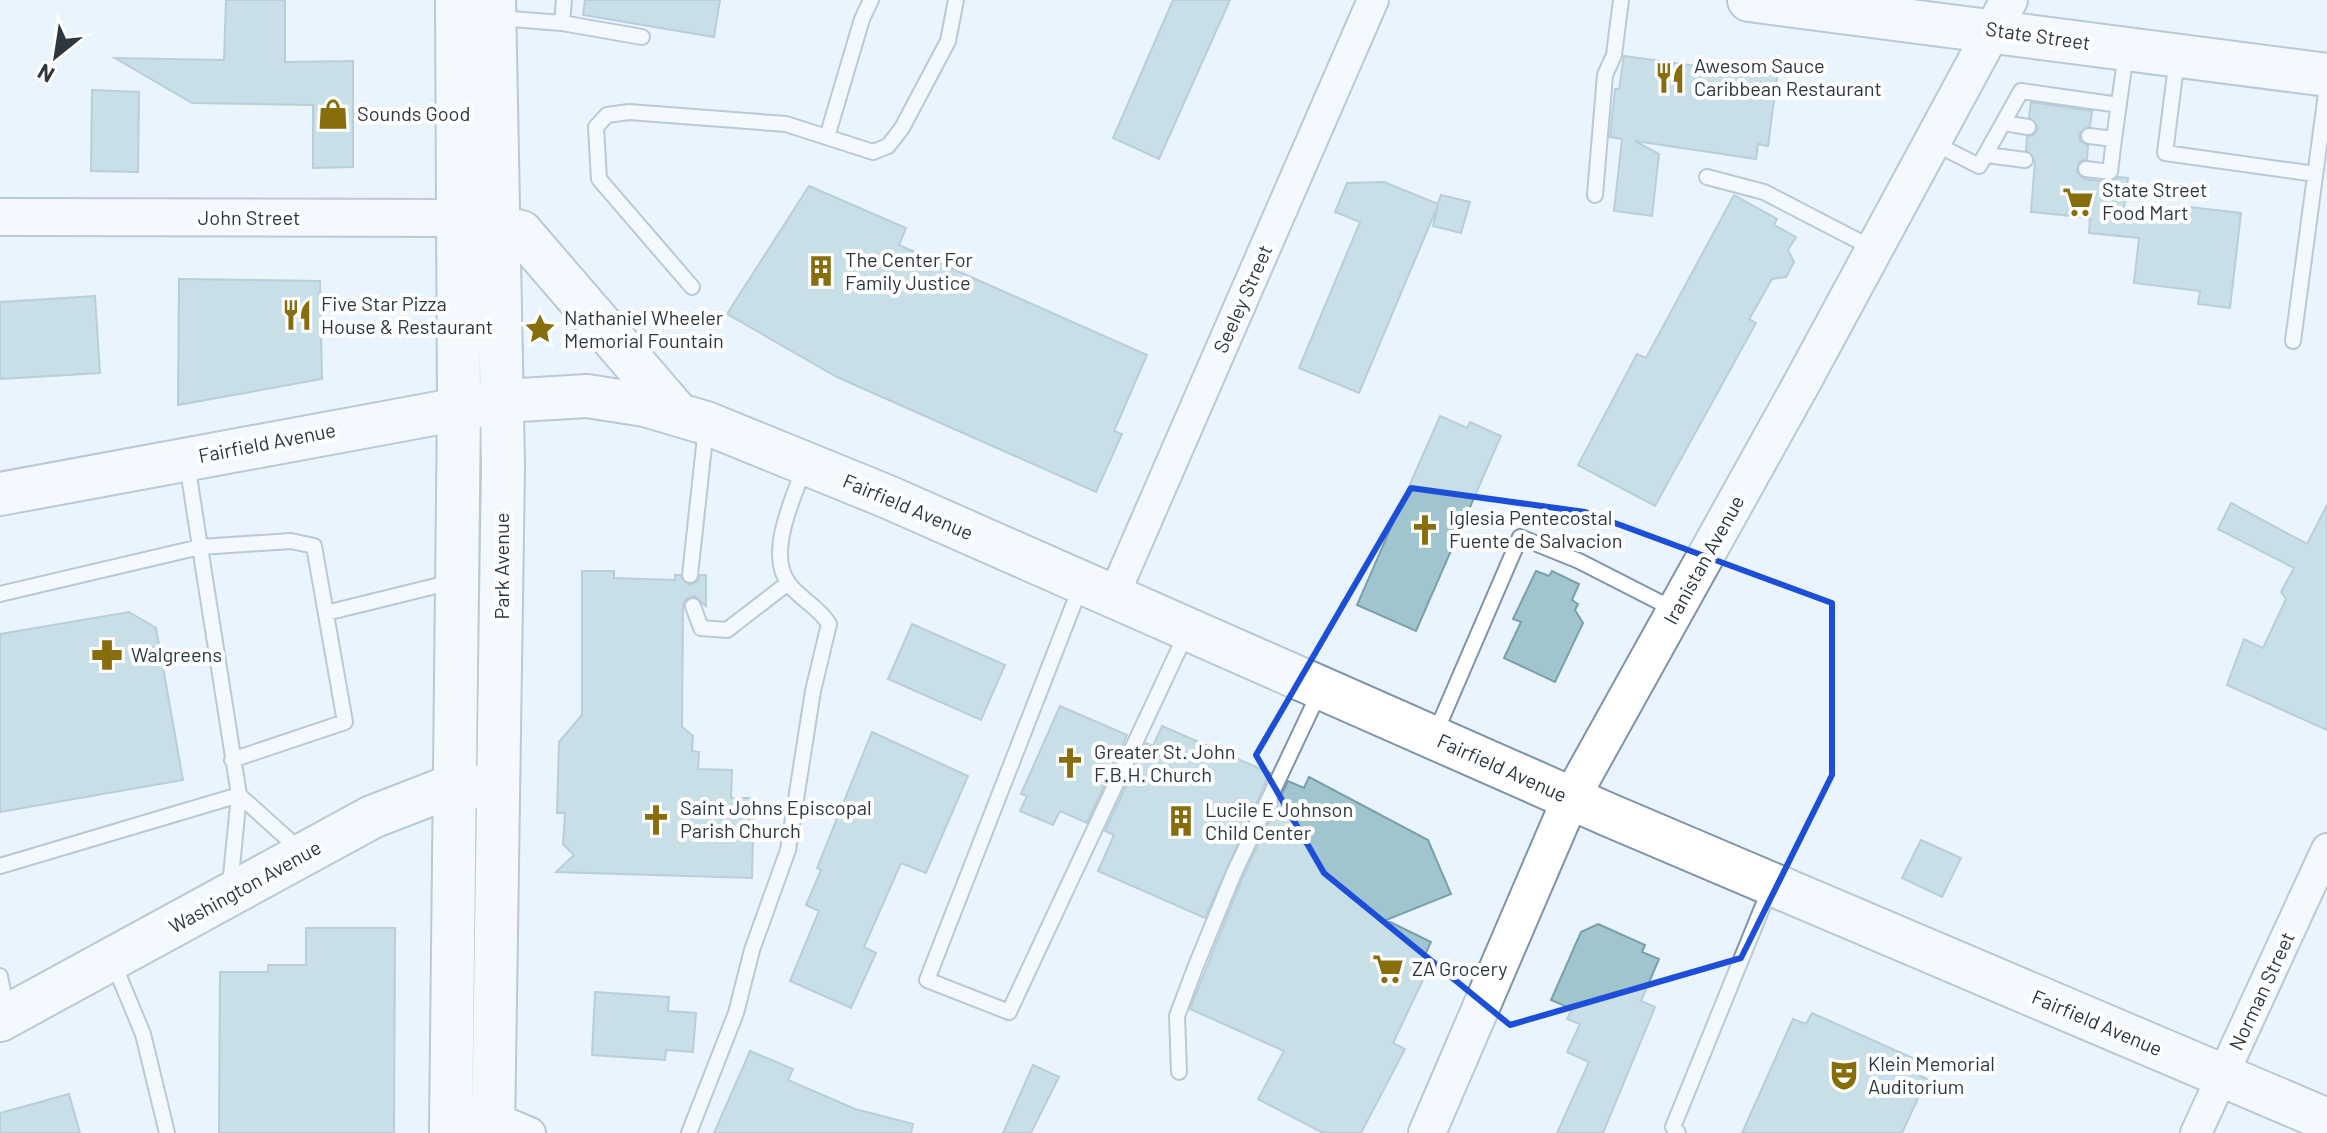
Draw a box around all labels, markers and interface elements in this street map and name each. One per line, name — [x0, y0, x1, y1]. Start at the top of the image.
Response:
north arrow — [16, 16, 96, 96]
street label: State Street — [1984, 16, 2092, 54]
place label: Awesom Sauce Caribbean Restaurant — [1694, 53, 1882, 100]
text: N — [33, 59, 58, 89]
restaurant icon: Awesom Sauce Caribbean Restaurant — [1653, 61, 1687, 95]
shop icon: Sounds Good — [316, 97, 350, 131]
place label: Sounds Good — [357, 101, 470, 125]
place label: State Street Food Mart — [2102, 177, 2207, 224]
supermarket icon: State Street Food Mart — [2061, 185, 2095, 219]
street label: John Street — [198, 205, 300, 229]
street label: Seeley Street — [1208, 241, 1277, 356]
place label: The Center For Family Justice — [845, 247, 973, 294]
building icon: The Center For Family Justice — [804, 254, 838, 288]
place label: Five Star Pizza House & Restaurant — [321, 291, 493, 338]
restaurant icon: Five Star Pizza House & Restaurant — [280, 298, 314, 332]
place label: Nathaniel Wheeler Memorial Fountain — [564, 305, 724, 352]
place icon: Nathaniel Wheeler Memorial Fountain — [523, 312, 557, 346]
street label: Fairfield Avenue — [196, 417, 337, 467]
street label: Fairfield Avenue — [840, 468, 977, 544]
street label: Iranistan Avenue — [1658, 491, 1749, 628]
place label: Iglesia Pentecostal Fuente de Salvacion — [1449, 505, 1623, 552]
street label: Park Avenue — [489, 513, 513, 619]
church icon: Iglesia Pentecostal Fuente de Salvacion — [1408, 513, 1442, 547]
pharmacy icon: Walgreens — [90, 638, 124, 672]
place label: Walgreens — [131, 642, 222, 666]
street label: Fairfield Avenue — [1434, 728, 1571, 806]
place label: Greater St. John F.B.H. Church — [1094, 739, 1236, 786]
church icon: Greater St. John F.B.H. Church — [1053, 746, 1087, 780]
place label: Saint Johns Episcopal Parish Church — [680, 795, 872, 842]
place label: Lucile E Johnson Child Center — [1205, 797, 1353, 844]
church icon: Saint Johns Episcopal Parish Church — [639, 803, 673, 837]
building icon: Lucile E Johnson Child Center — [1164, 804, 1198, 838]
street label: Washington Avenue — [164, 834, 325, 938]
street label: Norman Street — [2223, 928, 2299, 1054]
supermarket icon: ZA Grocery — [1371, 952, 1405, 986]
place label: ZA Grocery — [1412, 956, 1508, 980]
street label: Fairfield Avenue — [2029, 984, 2166, 1060]
place label: Klein Memorial Auditorium — [1868, 1051, 1995, 1098]
theatre icon: Klein Memorial Auditorium — [1827, 1058, 1861, 1092]

